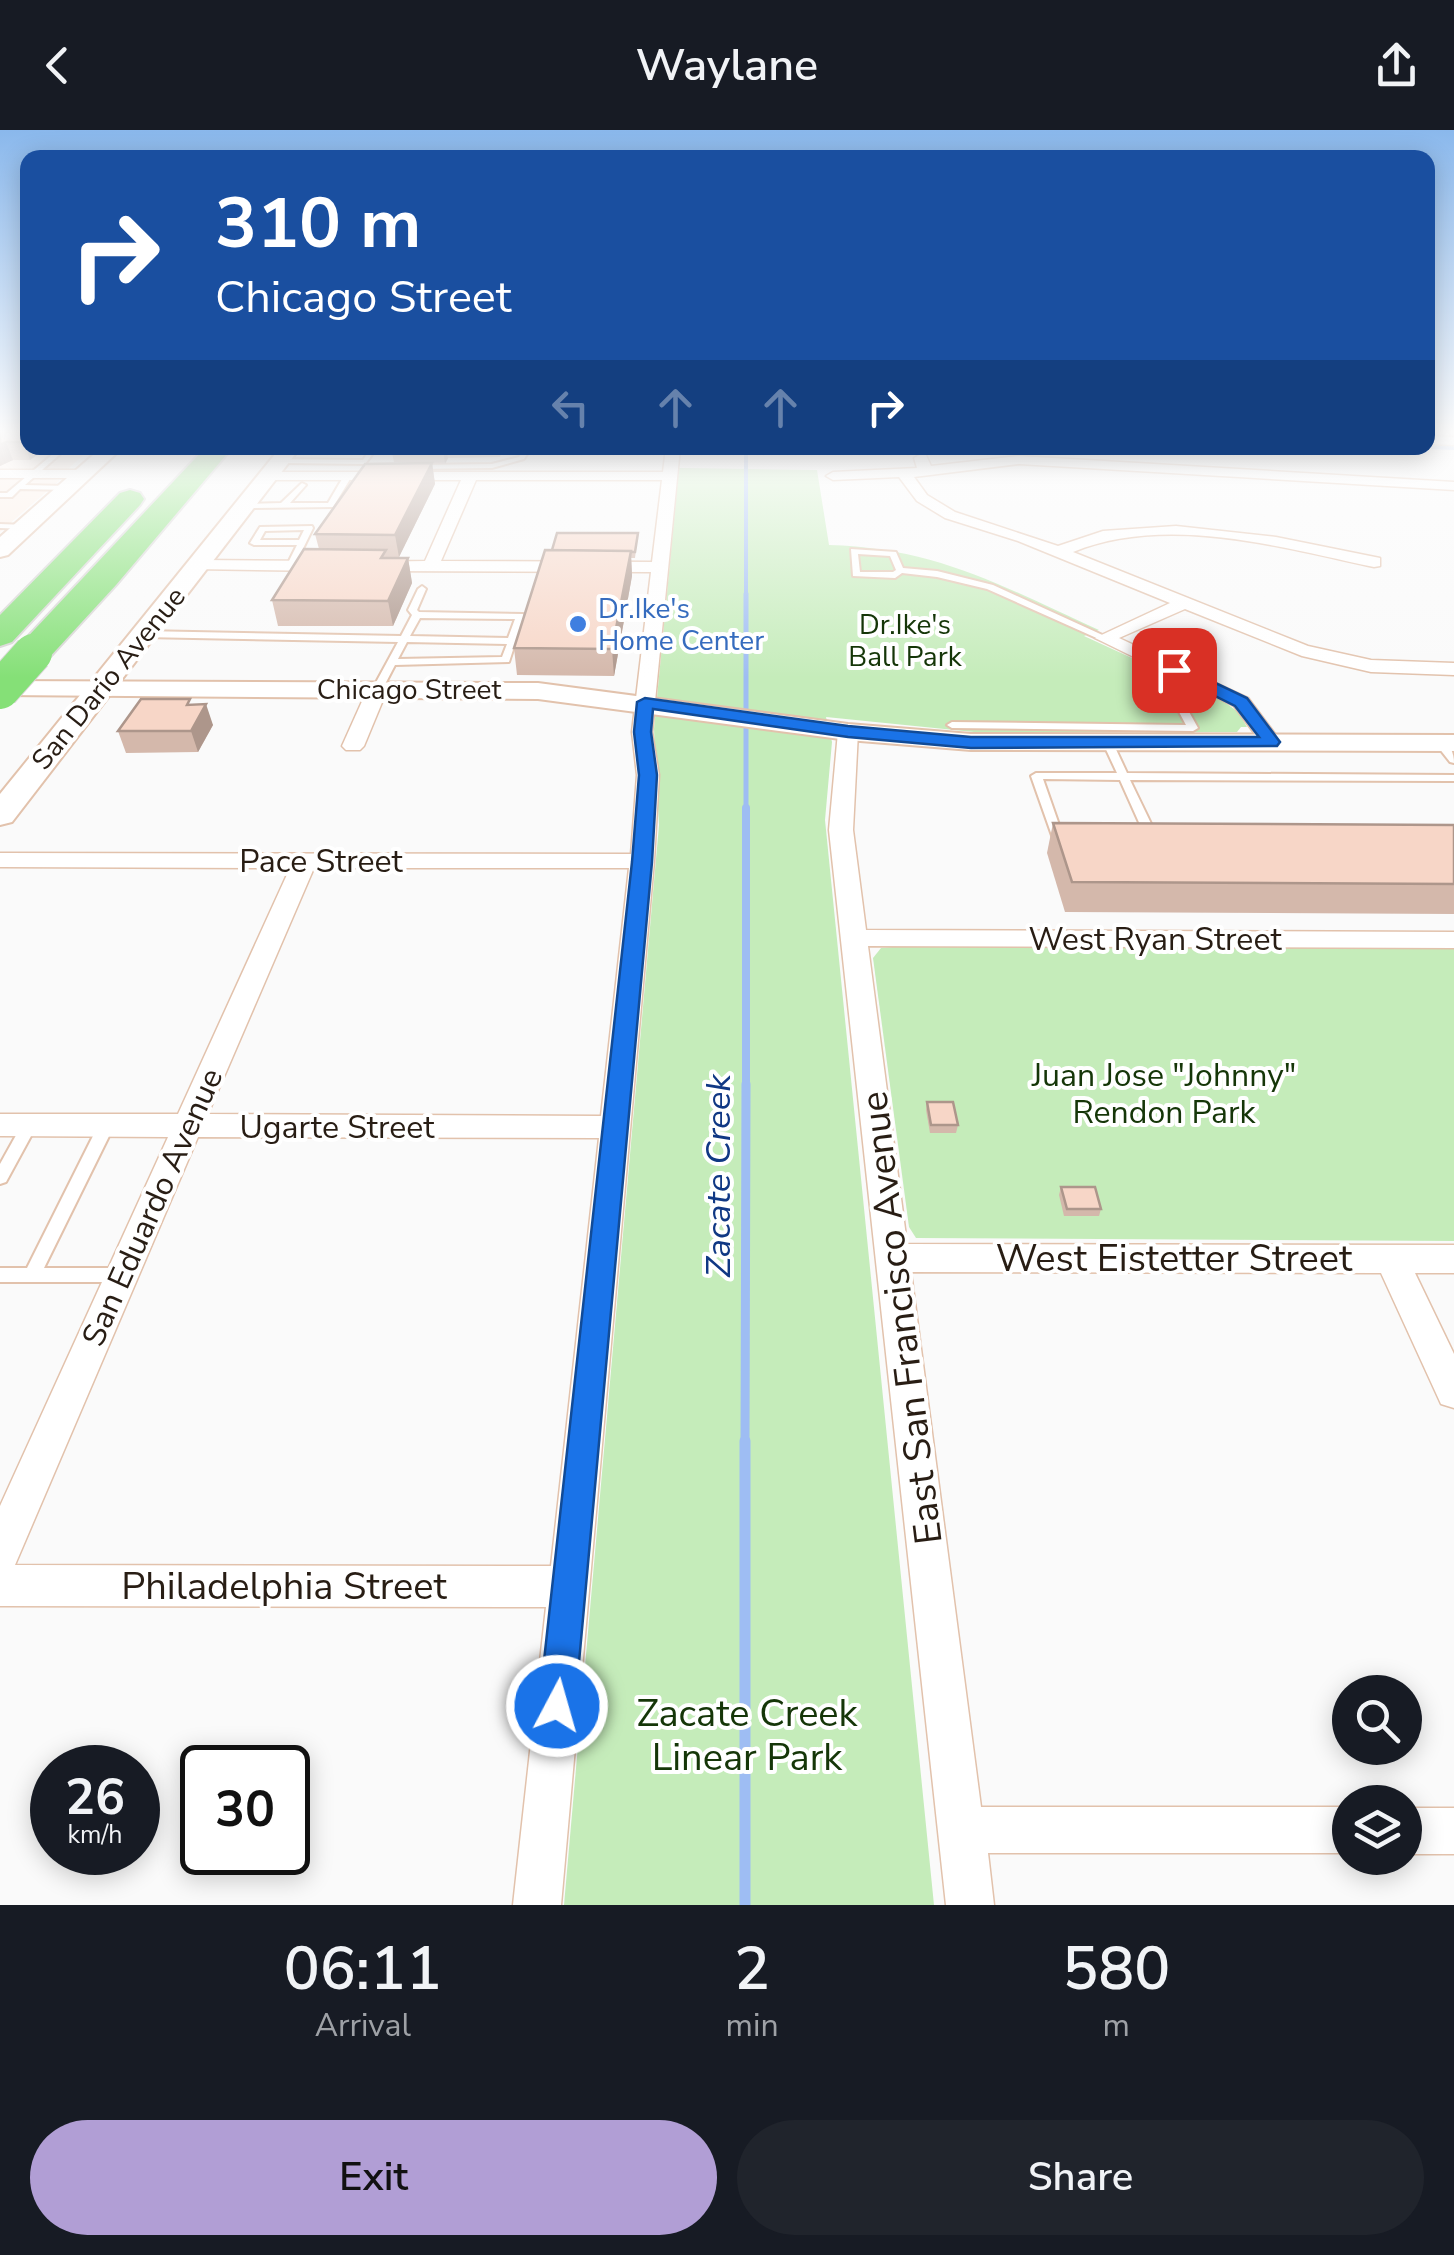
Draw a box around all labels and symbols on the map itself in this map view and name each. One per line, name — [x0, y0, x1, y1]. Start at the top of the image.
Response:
street label: San Dario Avenue — [23, 579, 194, 778]
place label: Dr.Ike's Home Center — [598, 590, 764, 660]
park label: Dr.Ike's Ball Park — [848, 606, 963, 676]
marker: Dr.Ike's Home Center — [567, 613, 589, 635]
pin — [1132, 628, 1217, 713]
street label: Chicago Street — [317, 671, 501, 709]
street label: Pace Street — [239, 840, 404, 883]
street label: West Ryan Street — [1028, 918, 1282, 961]
park label: Juan Jose "Johnny" Rendon Park — [1031, 1054, 1296, 1134]
street label: San Eduardo Avenue — [72, 1061, 233, 1353]
water label: Zacate Creek — [695, 1073, 742, 1278]
street label: East San Francisco Avenue — [848, 1089, 955, 1547]
street label: Ugarte Street — [240, 1106, 435, 1149]
street label: West Eistetter Street — [996, 1233, 1353, 1284]
street label: Philadelphia Street — [121, 1561, 447, 1612]
position arrow — [505, 1654, 609, 1758]
park label: Zacate Creek Linear Park — [636, 1688, 859, 1783]
speed limit sign: 30 — [180, 1745, 310, 1875]

